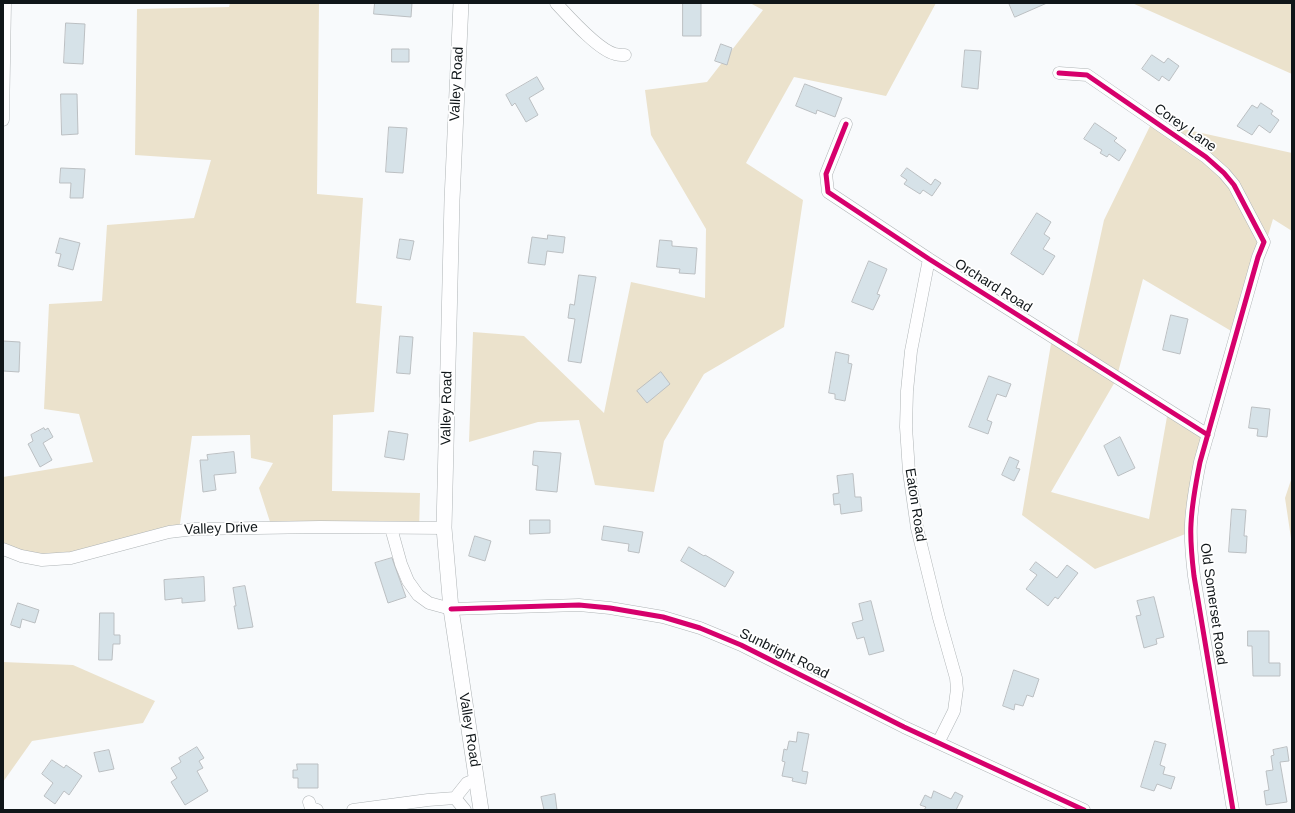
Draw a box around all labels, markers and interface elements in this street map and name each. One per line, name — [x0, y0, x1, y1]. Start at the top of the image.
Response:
street label: Valley Road — [447, 46, 467, 122]
street label: Corey Lane — [1151, 100, 1219, 156]
street label: Orchard Road — [951, 256, 1035, 316]
street label: Valley Road — [438, 371, 456, 445]
street label: Eaton Road — [901, 467, 929, 543]
street label: Valley Drive — [184, 519, 258, 539]
street label: Old Somerset Road — [1196, 542, 1230, 666]
street label: Sunbright Road — [737, 625, 831, 683]
street label: Valley Road — [455, 692, 483, 768]

